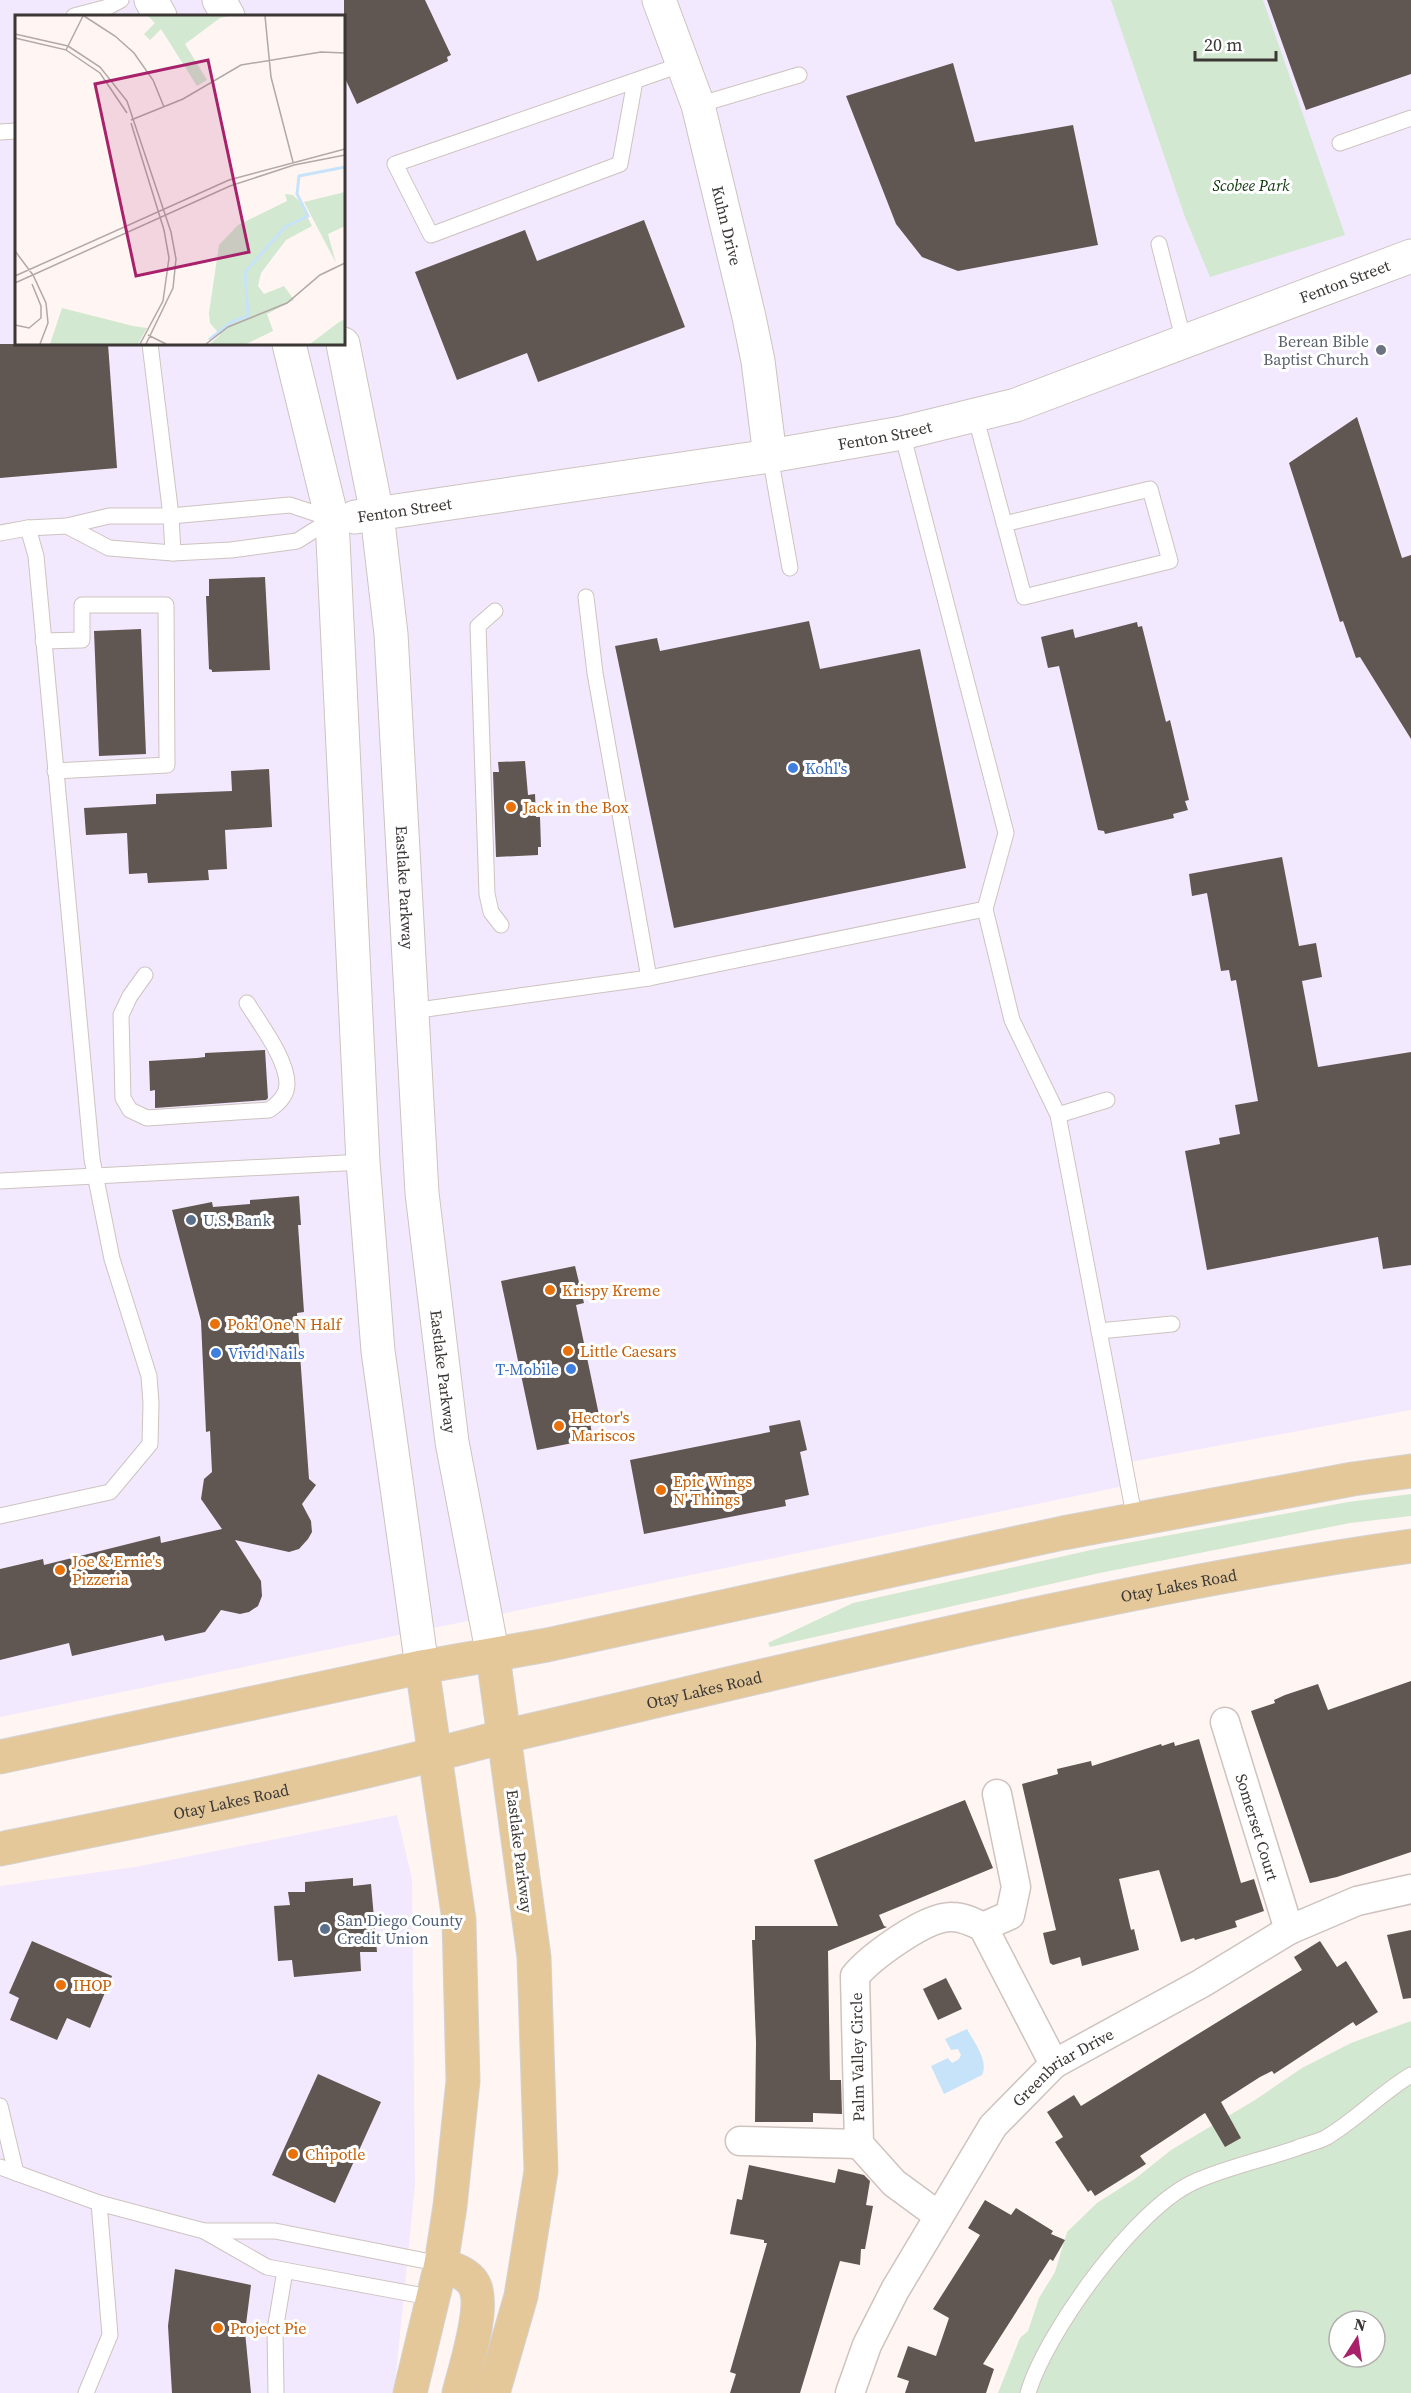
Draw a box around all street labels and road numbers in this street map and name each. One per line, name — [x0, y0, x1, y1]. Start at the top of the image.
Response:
street label: Kuhn Drive — [707, 183, 747, 268]
street label: Fenton Street — [1296, 254, 1394, 308]
street label: Fenton Street — [836, 415, 935, 455]
street label: Fenton Street — [356, 492, 454, 528]
street label: Eastlake Parkway — [391, 825, 420, 951]
street label: Eastlake Parkway — [425, 1309, 462, 1435]
street label: Otay Lakes Road — [1119, 1563, 1238, 1607]
street label: Otay Lakes Road — [644, 1665, 764, 1714]
street label: Somerset Court — [1231, 1771, 1284, 1884]
street label: Otay Lakes Road — [171, 1778, 291, 1824]
street label: Eastlake Parkway — [502, 1788, 539, 1915]
street label: Palm Valley Circle — [845, 1992, 869, 2122]
street label: Greenbriar Drive — [1007, 2023, 1117, 2111]

